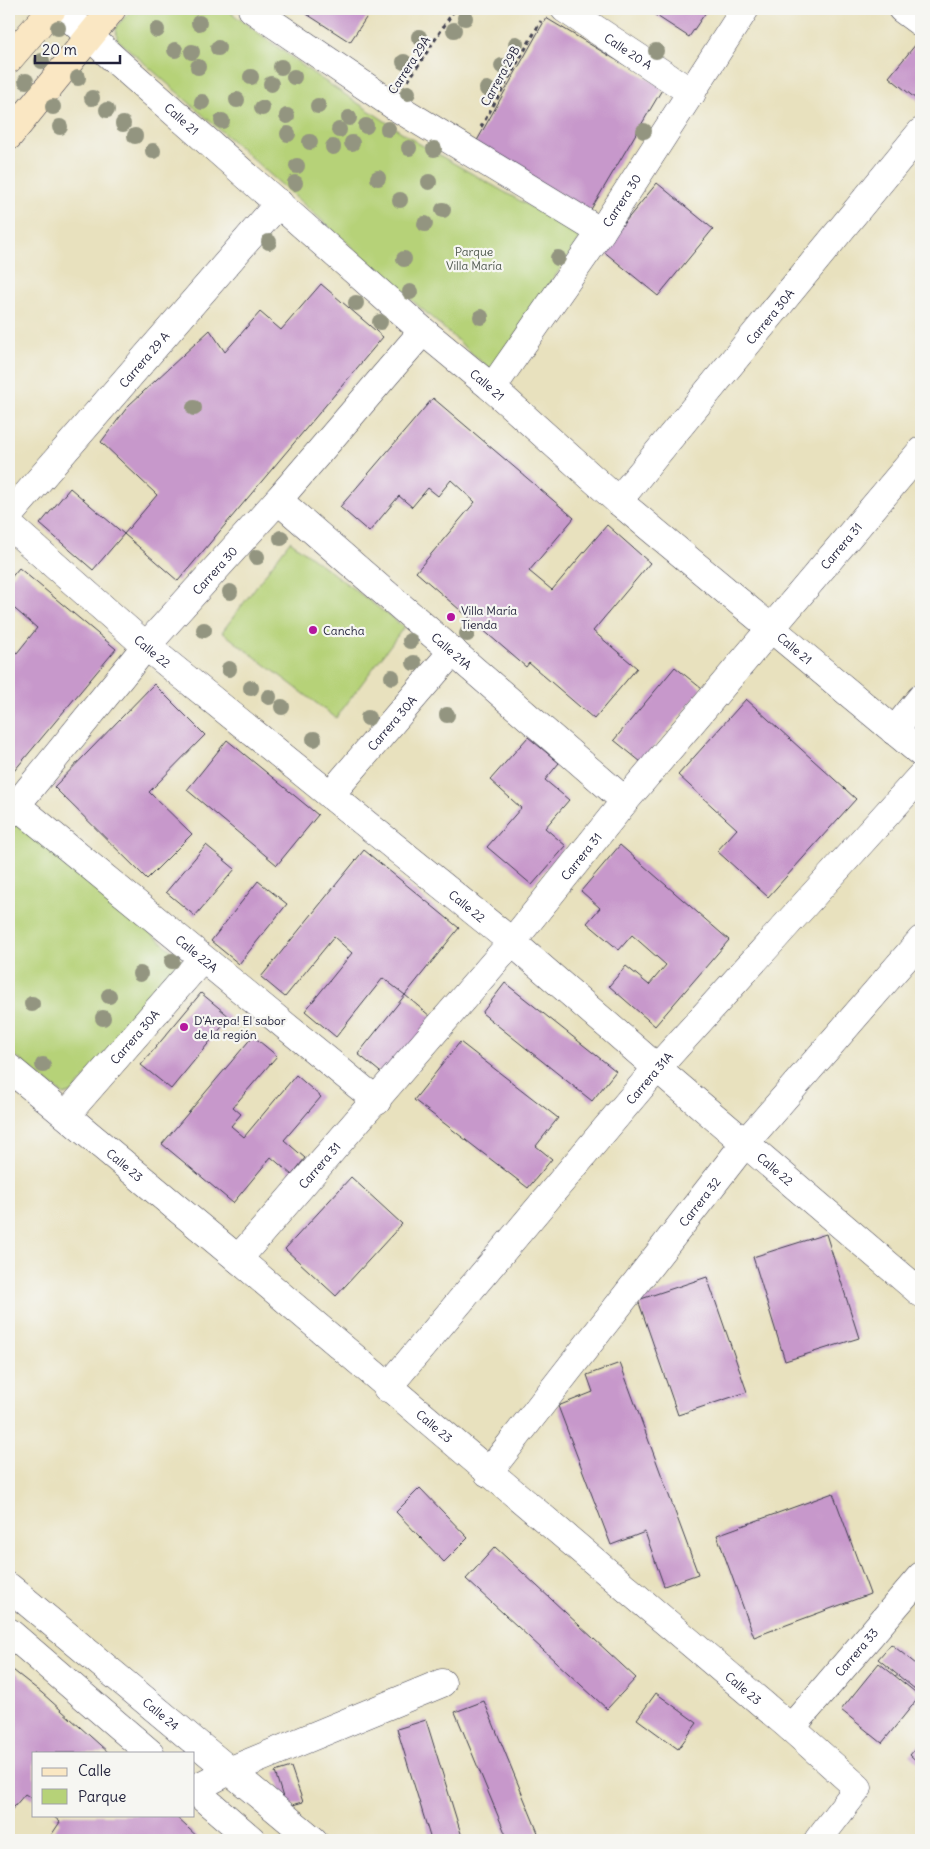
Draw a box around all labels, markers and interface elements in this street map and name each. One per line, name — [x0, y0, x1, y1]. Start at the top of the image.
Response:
street label: Calle 20 A — [602, 30, 655, 72]
scale bar — [35, 32, 120, 64]
street label: Carrera 29A — [385, 33, 433, 97]
text: 20 m — [42, 40, 77, 59]
street label: Carrera 29B — [477, 43, 523, 109]
street label: Calle 21 — [162, 100, 202, 138]
street label: Carrera 30 — [599, 171, 644, 230]
park label: Parque Villa María — [446, 244, 502, 273]
street label: Carrera 30A — [742, 285, 797, 347]
street label: Carrera 29 A — [116, 328, 172, 390]
street label: Calle 21 — [467, 366, 508, 403]
street label: Carrera 31 — [817, 519, 865, 572]
street label: Carrera 30 — [189, 543, 240, 597]
place label: Villa María Tienda — [461, 603, 517, 632]
marker: Villa María Tienda — [445, 611, 457, 623]
place label: Cancha — [323, 623, 365, 638]
marker: Cancha — [307, 624, 319, 636]
street label: Calle 21A — [429, 629, 475, 672]
street label: Calle 21 — [774, 629, 815, 667]
street label: Calle 22 — [131, 632, 174, 671]
street label: Carrera 30A — [364, 692, 420, 753]
street label: Carrera 31 — [557, 829, 604, 883]
street label: Calle 22 — [446, 887, 489, 925]
street label: Calle 22A — [173, 932, 221, 975]
street label: Carrera 30A — [107, 1006, 162, 1067]
place label: D'Arepa! El sabor de la región — [194, 1013, 286, 1042]
marker: D'Arepa! El sabor de la región — [178, 1021, 190, 1033]
street label: Carrera 31A — [622, 1048, 676, 1107]
street label: Carrera 31 — [295, 1139, 343, 1191]
street label: Calle 23 — [104, 1145, 146, 1184]
street label: Calle 22 — [754, 1149, 797, 1189]
street label: Carrera 32 — [675, 1174, 724, 1229]
street label: Calle 23 — [413, 1406, 456, 1445]
street label: Carrera 33 — [831, 1625, 881, 1679]
street label: Calle 23 — [722, 1668, 765, 1707]
street label: Calle 24 — [140, 1694, 182, 1733]
legend — [32, 1752, 195, 1816]
text: Calle — [78, 1761, 111, 1780]
text: Parque — [78, 1787, 126, 1806]

